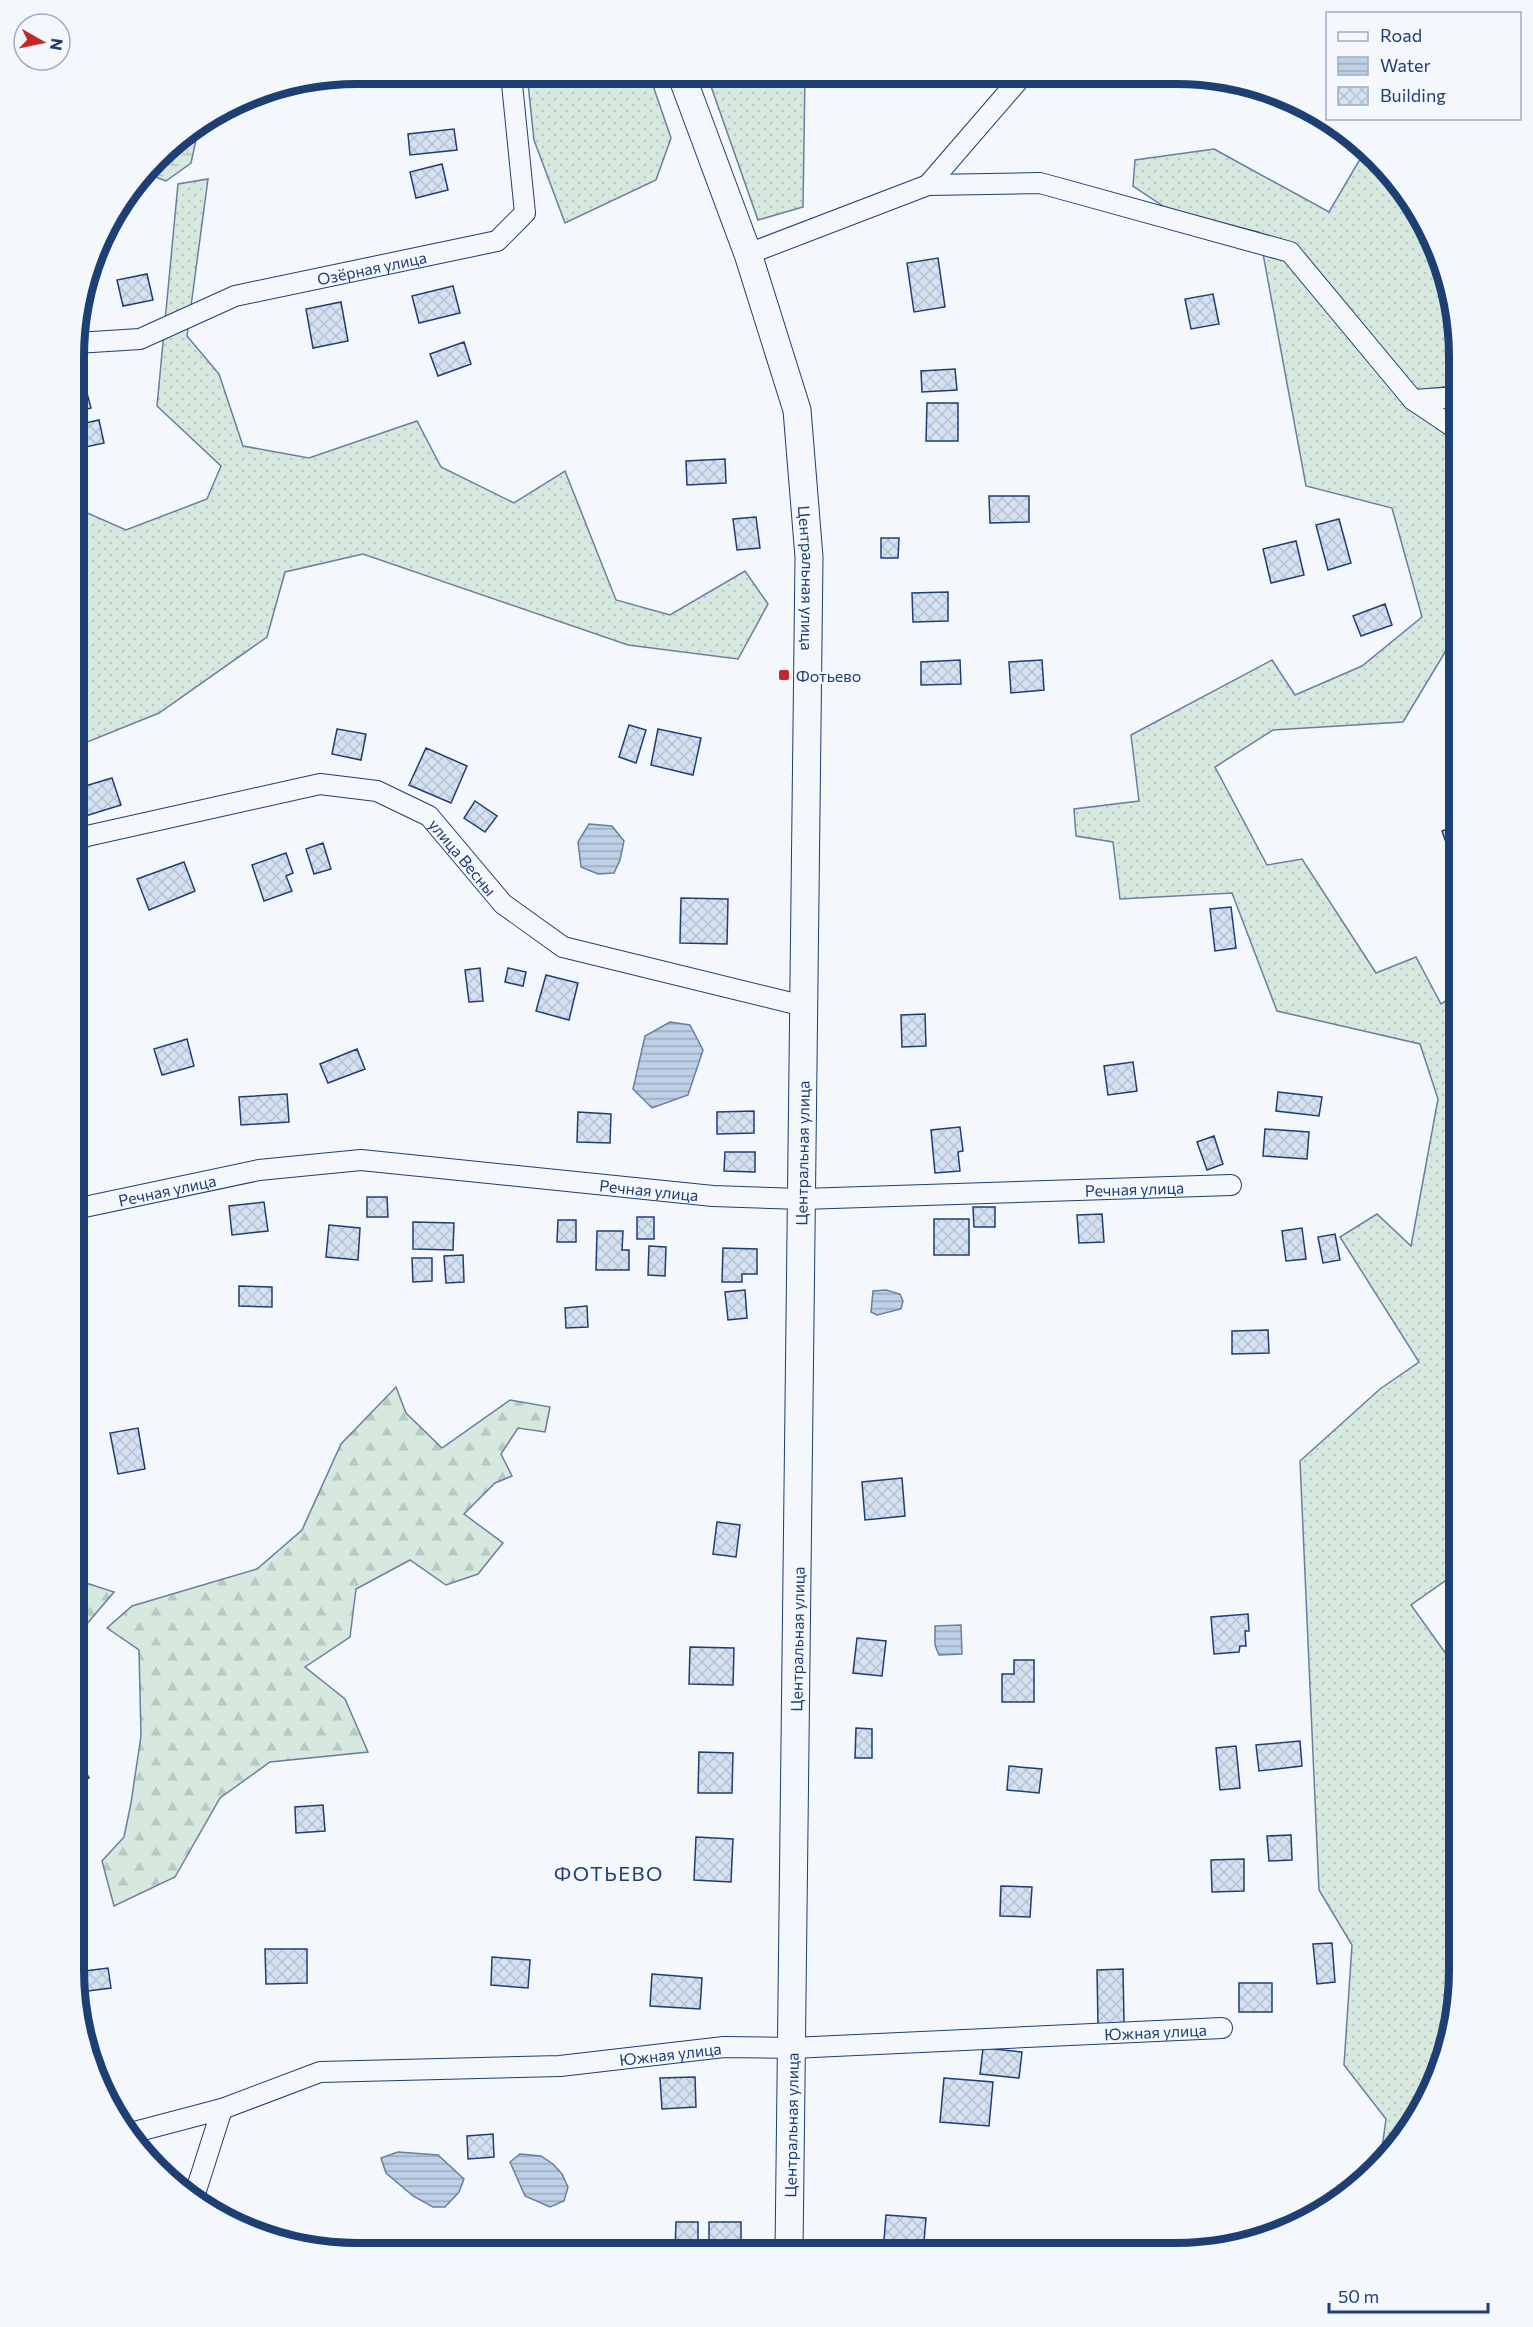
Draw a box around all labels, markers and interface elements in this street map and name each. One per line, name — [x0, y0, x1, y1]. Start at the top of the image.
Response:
north arrow — [12, 12, 72, 72]
legend — [1326, 12, 1521, 120]
text: Road — [1380, 24, 1422, 46]
text: N — [47, 37, 68, 52]
text: Water — [1380, 54, 1431, 76]
text: Building — [1380, 84, 1446, 106]
street label: Озёрная улица — [315, 247, 428, 288]
street label: Центральная улица — [795, 505, 819, 651]
place label: Фотьево — [796, 666, 861, 685]
marker: Фотьево — [777, 668, 791, 682]
street label: улица Весны — [426, 814, 501, 899]
street label: Центральная улица — [791, 1080, 813, 1226]
street label: Речная улица — [116, 1170, 218, 1209]
street label: Речная улица — [598, 1175, 699, 1204]
street label: Речная улица — [1084, 1177, 1184, 1199]
street label: Центральная улица — [786, 1566, 808, 1712]
district label: ФОТЬЕВО — [554, 1861, 664, 1885]
street label: Южная улица — [1104, 2019, 1207, 2043]
street label: Южная улица — [618, 2038, 722, 2069]
street label: Центральная улица — [780, 2052, 802, 2198]
scale bar — [1329, 2276, 1488, 2314]
text: 50 m — [1338, 2285, 1379, 2307]

